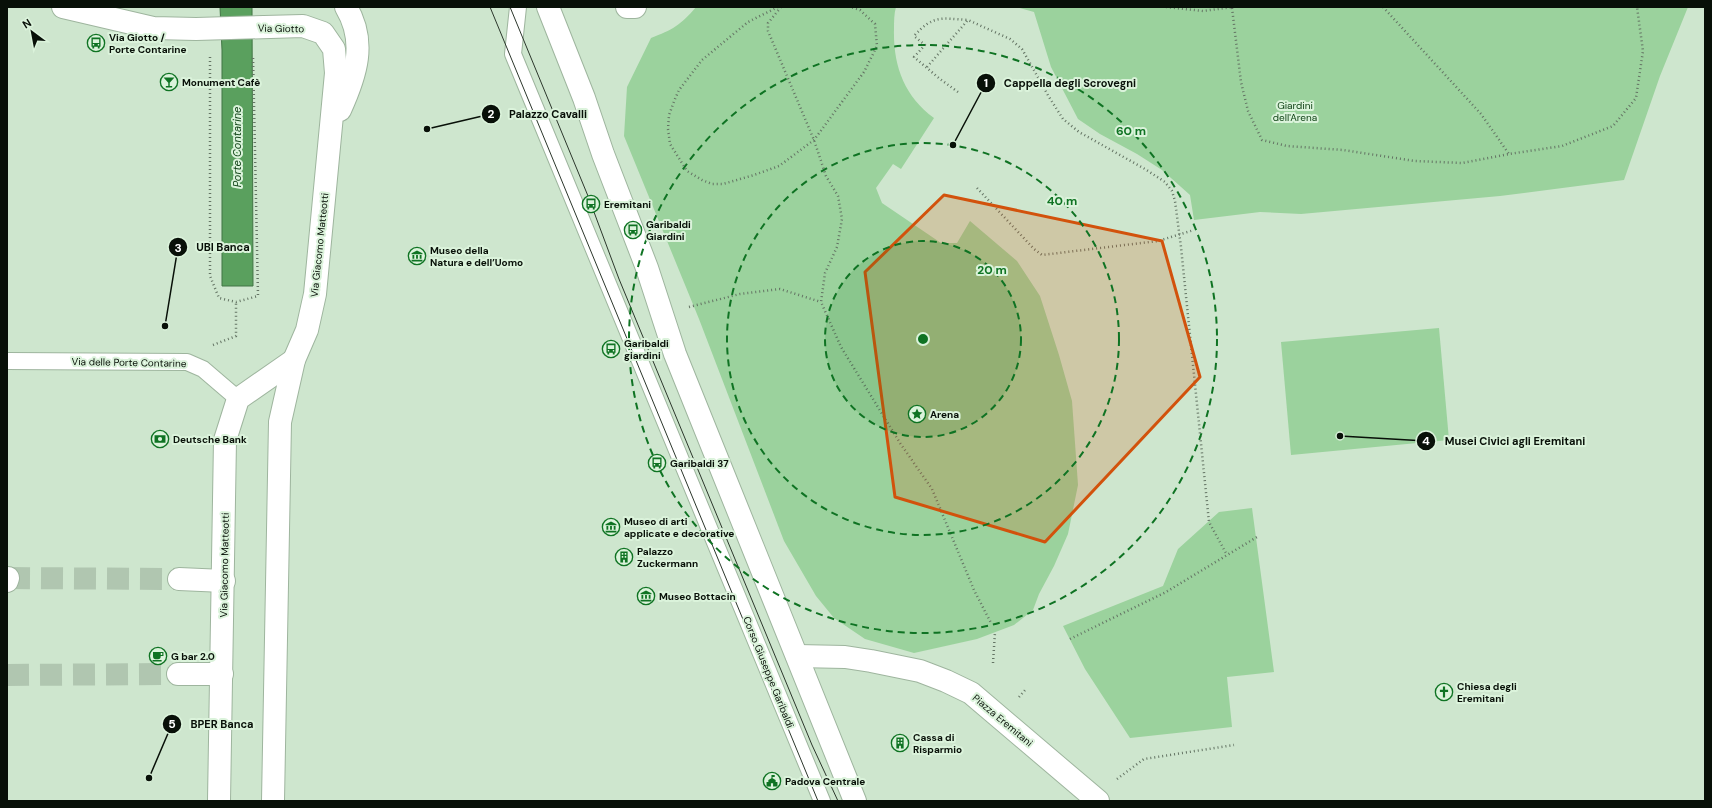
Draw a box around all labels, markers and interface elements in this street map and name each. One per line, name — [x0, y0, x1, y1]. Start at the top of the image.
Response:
north arrow — [12, 12, 52, 52]
text: N — [20, 15, 34, 32]
street label: Via Giotto — [258, 22, 304, 35]
place label: Via Giotto / Porte Contarine — [109, 31, 187, 56]
bus stop icon: Via Giotto / Porte Contarine — [86, 33, 106, 53]
callout: Cappella degli Scrovegni — [976, 71, 1145, 94]
bar icon: Monument Cafè — [159, 72, 179, 92]
text: 1 — [984, 75, 988, 91]
place label: Monument Cafè — [182, 76, 260, 89]
text: Cappella degli Scrovegni — [1004, 76, 1136, 90]
park label: Giardini dell'Arena — [1273, 99, 1317, 124]
callout: Palazzo Cavalli — [481, 103, 594, 126]
text: 2 — [488, 106, 495, 122]
water label: Porte Contarine — [230, 107, 244, 187]
text: Palazzo Cavalli — [509, 107, 587, 121]
text: 60 m — [1116, 123, 1146, 139]
street label: Via Giacomo Matteotti — [308, 192, 331, 298]
text: 40 m — [1047, 193, 1077, 209]
bus stop icon: Eremitani — [581, 194, 601, 214]
place label: Eremitani — [604, 198, 651, 211]
place label: Garibaldi Giardini — [646, 218, 691, 243]
bus stop icon: Garibaldi Giardini — [623, 220, 643, 240]
callout: UBI Banca — [168, 236, 258, 259]
text: 3 — [174, 240, 182, 256]
text: UBI Banca — [196, 240, 250, 254]
place label: Museo della Natura e dell’Uomo — [430, 244, 523, 269]
museum icon: Museo della Natura e dell’Uomo — [407, 246, 427, 266]
text: 20 m — [977, 262, 1007, 278]
centre of rings — [916, 332, 930, 346]
place label: Garibaldi giardini — [624, 337, 669, 362]
bus stop icon: Garibaldi giardini — [601, 339, 621, 359]
street label: Via delle Porte Contarine — [71, 355, 187, 370]
place icon: Arena — [907, 404, 927, 424]
place label: Arena — [930, 408, 959, 421]
bank icon: Deutsche Bank — [150, 429, 170, 449]
callout: Musei Civici agli Eremitani — [1416, 430, 1593, 453]
place label: Deutsche Bank — [173, 433, 247, 446]
text: 4 — [1422, 433, 1430, 449]
text: Musei Civici agli Eremitani — [1445, 434, 1585, 448]
bus stop icon: Garibaldi 37 — [647, 453, 667, 473]
place label: Garibaldi 37 — [670, 457, 729, 470]
street label: Via Giacomo Matteotti — [217, 512, 232, 618]
place label: Museo di arti applicate e decorative — [624, 515, 734, 540]
museum icon: Museo di arti applicate e decorative — [601, 517, 621, 537]
place label: Palazzo Zuckermann — [637, 545, 698, 570]
building icon: Palazzo Zuckermann — [614, 547, 634, 567]
museum icon: Museo Bottacin — [636, 586, 656, 606]
place label: Museo Bottacin — [659, 590, 736, 603]
street label: Corso Giuseppe Garibaldi — [740, 614, 797, 730]
cafe icon: G bar 2.0 — [148, 646, 168, 666]
place label: G bar 2.0 — [171, 650, 215, 663]
place label: Chiesa degli Eremitani — [1457, 680, 1517, 705]
church icon: Chiesa degli Eremitani — [1434, 682, 1454, 702]
street label: Piazza Eremitani — [970, 691, 1035, 749]
callout: BPER Banca — [162, 713, 261, 736]
text: 5 — [168, 716, 176, 732]
text: BPER Banca — [190, 717, 254, 731]
place label: Cassa di Risparmio — [913, 731, 962, 756]
building icon: Cassa di Risparmio — [890, 733, 910, 753]
public building icon: Padova Centrale — [762, 771, 782, 791]
place label: Padova Centrale — [785, 775, 865, 788]

